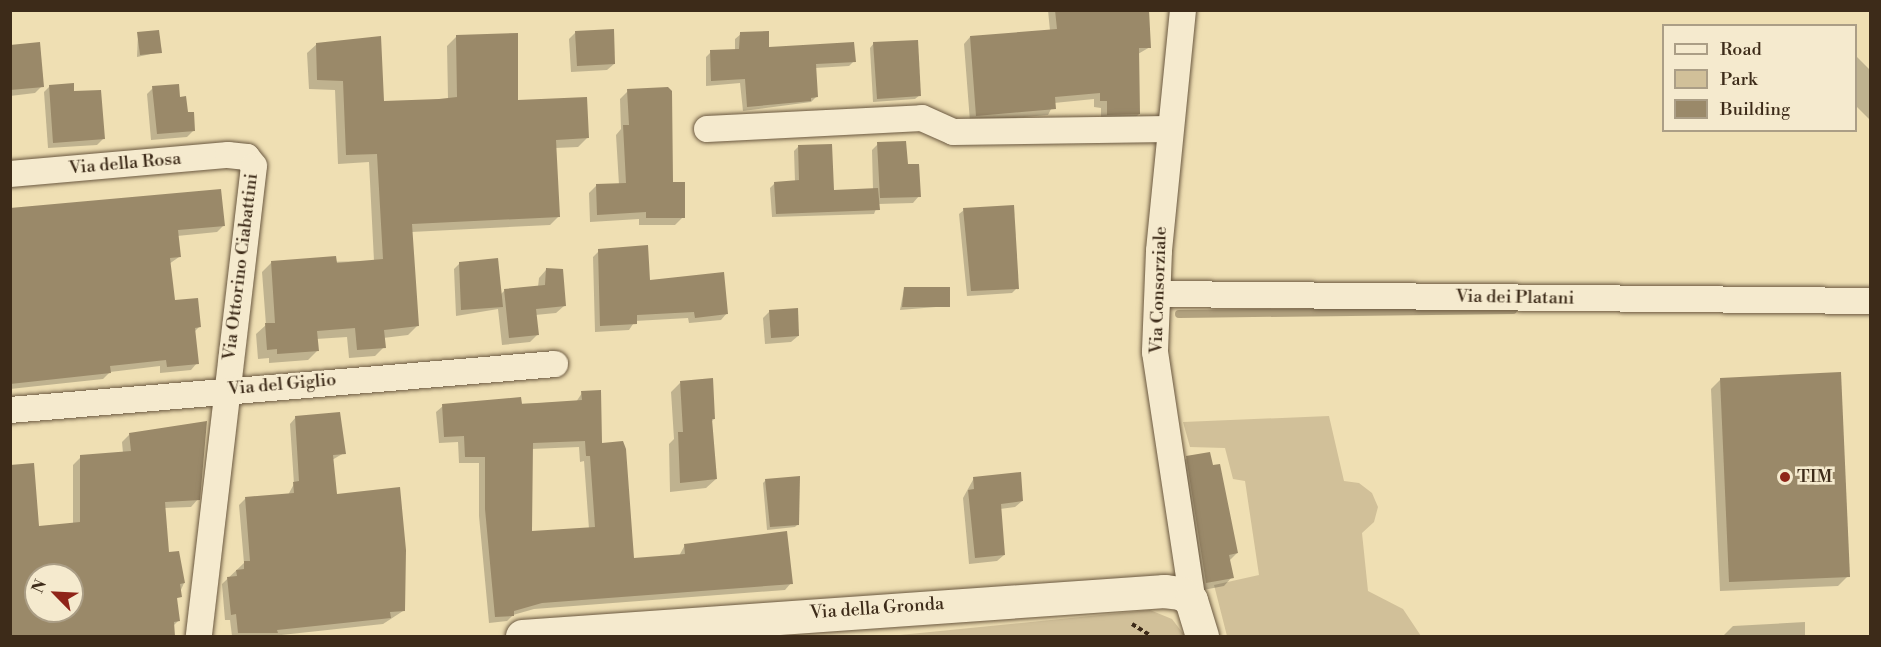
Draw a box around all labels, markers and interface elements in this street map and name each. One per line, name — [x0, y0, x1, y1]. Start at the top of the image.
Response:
legend — [1662, 24, 1857, 132]
text: Road — [1720, 38, 1762, 61]
text: Park — [1720, 68, 1757, 91]
text: Building — [1720, 98, 1790, 121]
street label: Via della Rosa — [68, 148, 182, 180]
street label: Via Ottorino Ciabattini — [219, 172, 263, 362]
street label: Via Consorziale — [1146, 226, 1172, 354]
street label: Via dei Platani — [1455, 286, 1575, 310]
street label: Via del Giglio — [227, 369, 337, 401]
place label: TIM — [1797, 466, 1832, 488]
marker: TIM — [1778, 470, 1792, 484]
north arrow — [24, 563, 84, 623]
text: N — [28, 577, 51, 596]
street label: Via della Gronda — [809, 594, 945, 624]

